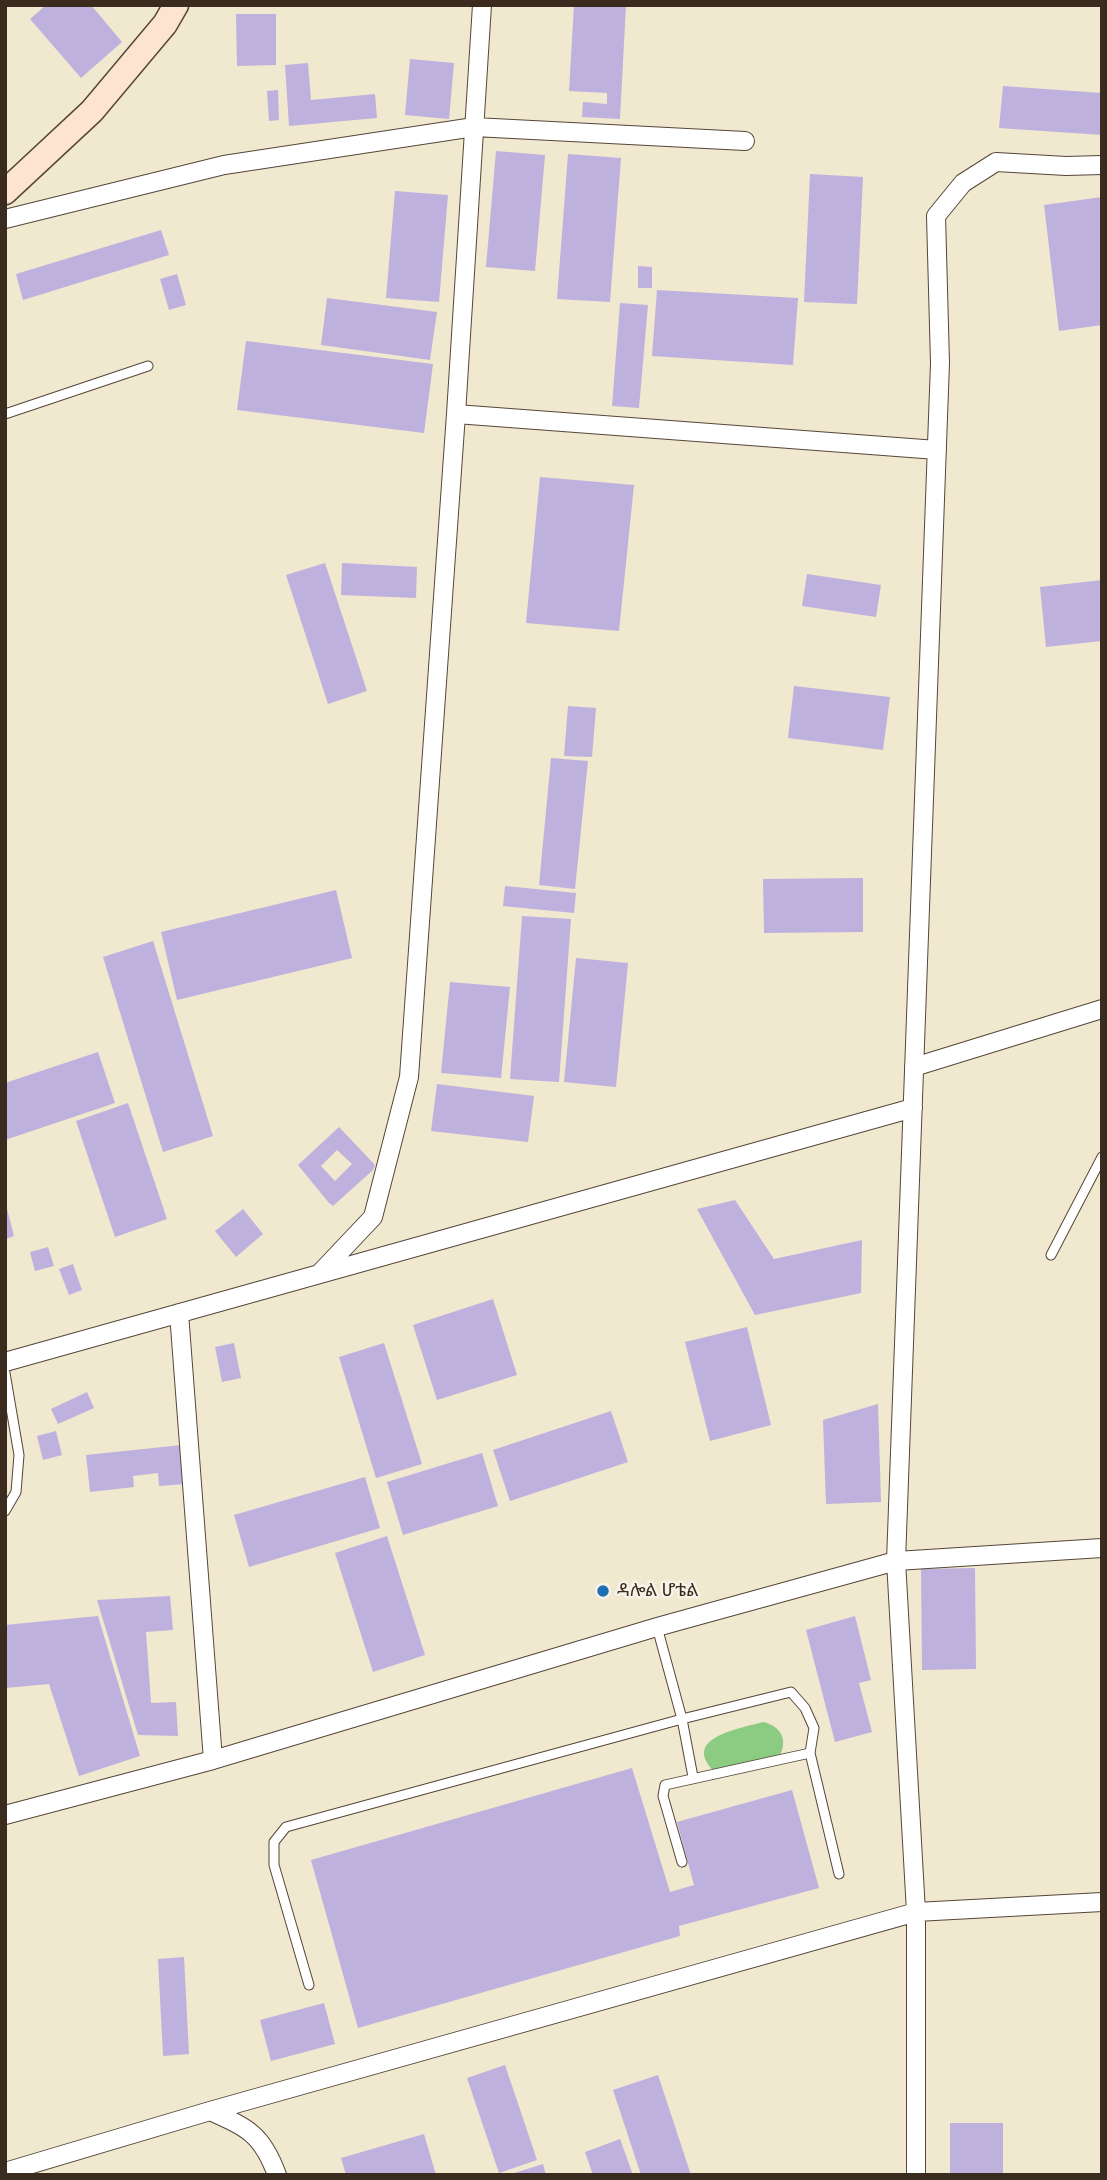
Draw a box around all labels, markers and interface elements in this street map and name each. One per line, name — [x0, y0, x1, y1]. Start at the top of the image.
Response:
place label: ዳሎል ሆቴል — [617, 1580, 699, 1602]
marker: ዳሎል ሆቴል — [595, 1583, 611, 1599]

